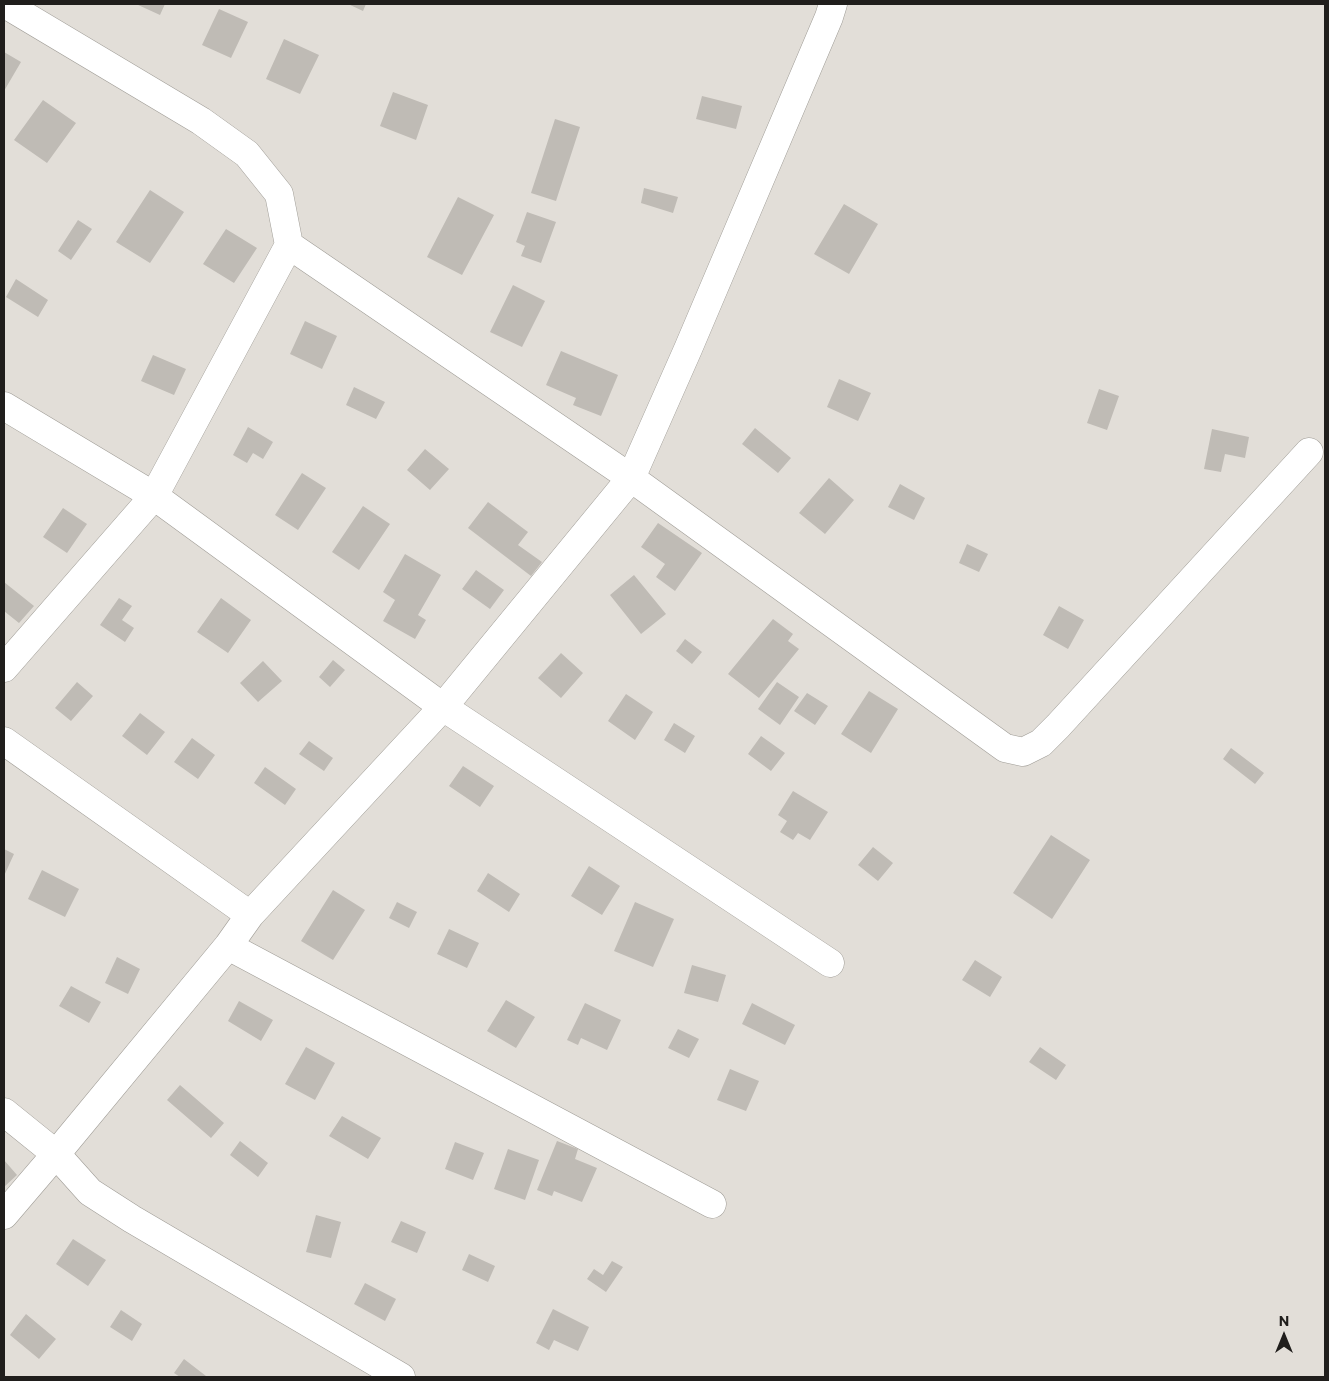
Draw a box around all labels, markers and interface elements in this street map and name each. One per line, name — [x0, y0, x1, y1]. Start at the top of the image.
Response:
north arrow — [1259, 1311, 1309, 1361]
text: N — [1279, 1312, 1289, 1329]

